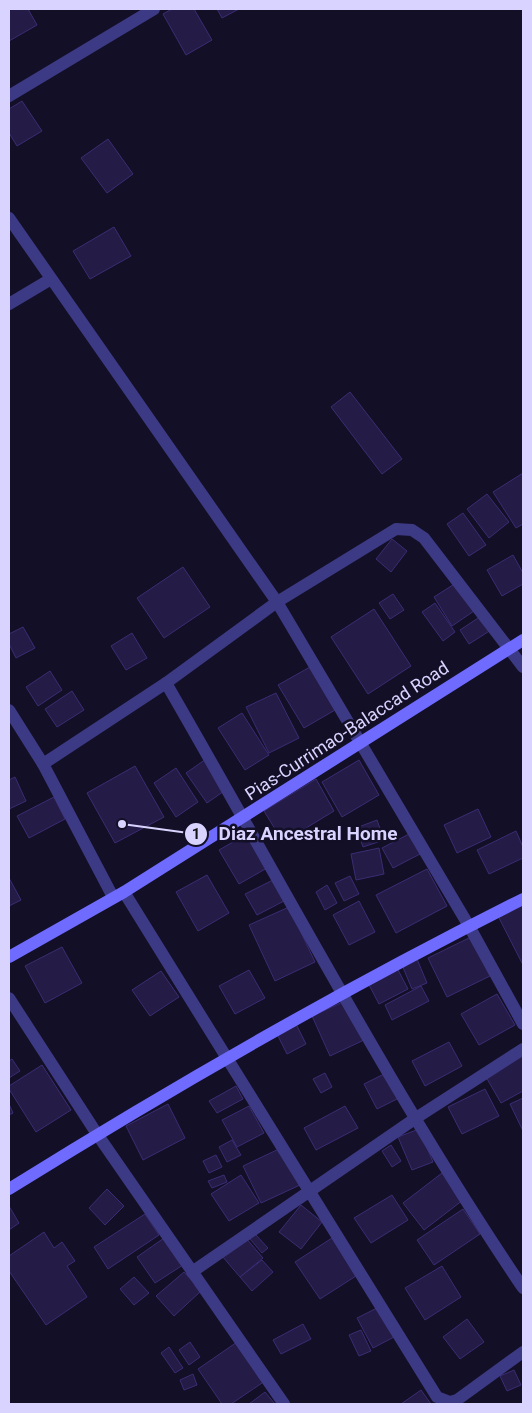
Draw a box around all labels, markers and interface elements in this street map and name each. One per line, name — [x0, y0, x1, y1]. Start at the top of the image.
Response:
street label: Pias-Currimao-Balaccad Road — [241, 657, 452, 804]
callout: Diaz Ancestral Home — [183, 817, 407, 851]
text: Diaz Ancestral Home — [219, 822, 397, 845]
text: 1 — [192, 825, 200, 843]

